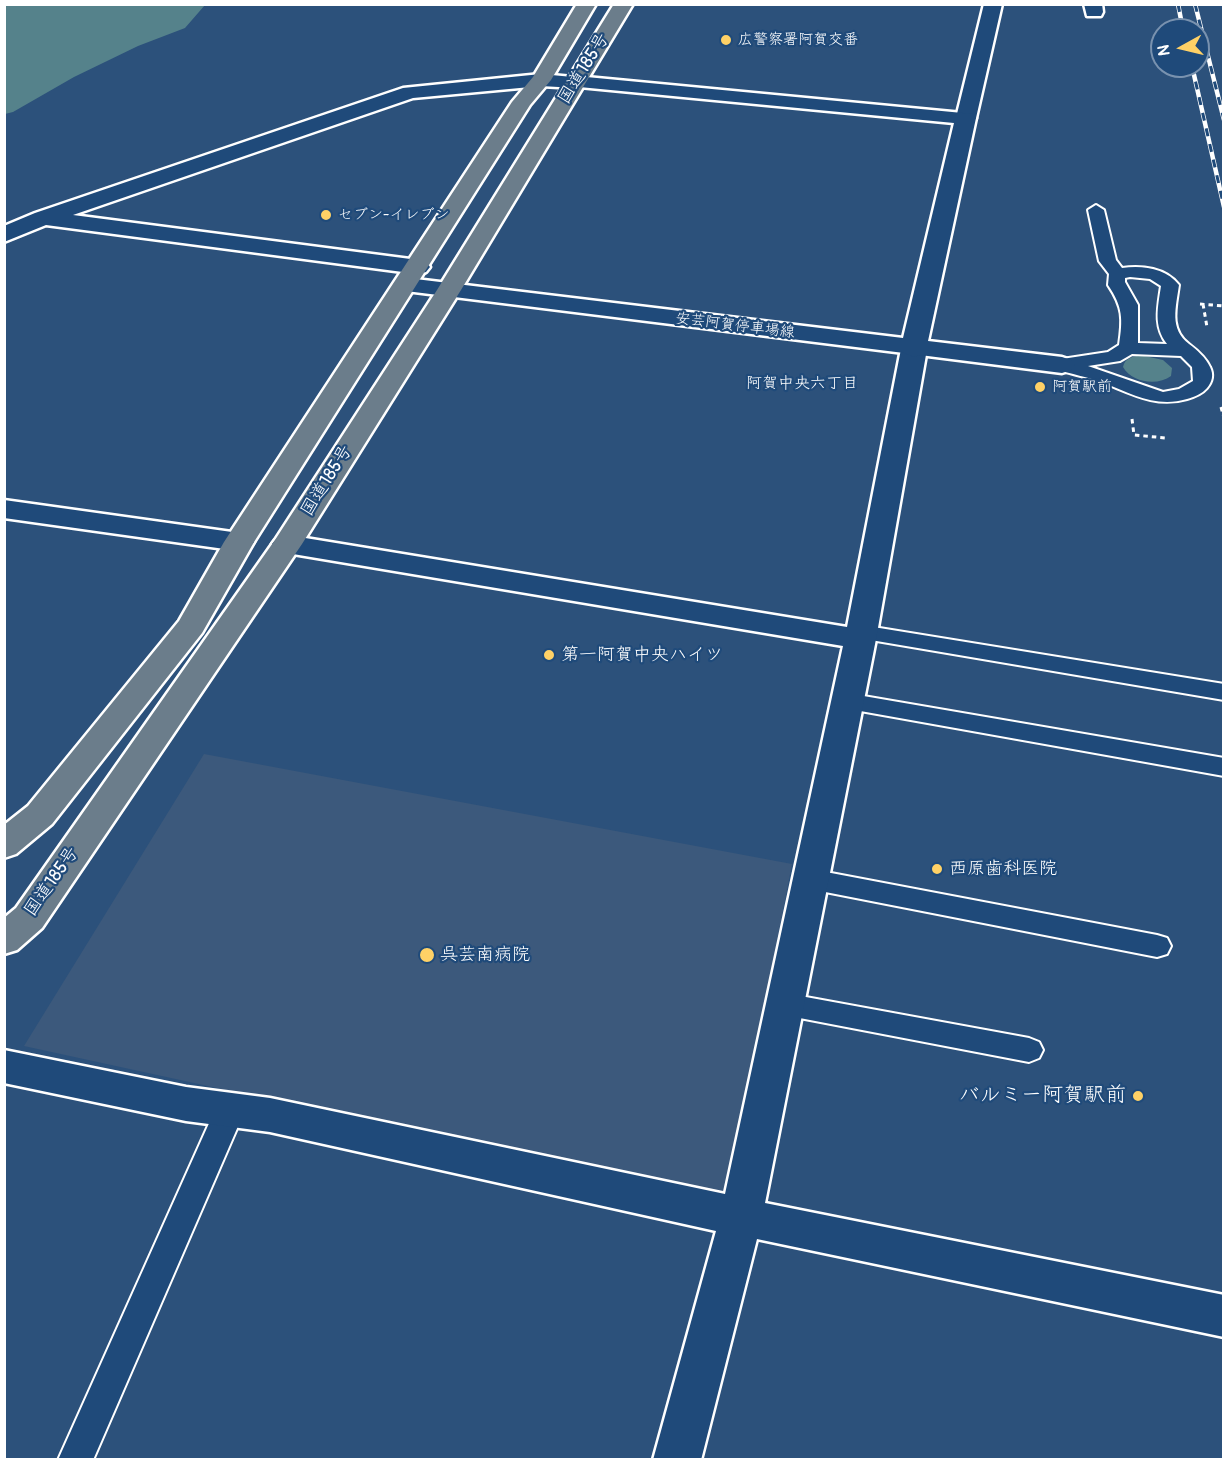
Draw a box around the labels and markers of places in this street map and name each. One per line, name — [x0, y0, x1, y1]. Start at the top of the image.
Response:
place label: 広警察署阿賀交番 — [738, 31, 858, 49]
marker: 広警察署阿賀交番 — [719, 33, 733, 47]
place label: セブン-イレブン — [338, 206, 449, 224]
marker: セブン-イレブン — [319, 208, 333, 222]
place label: 阿賀駅前 — [1052, 378, 1112, 396]
marker: 阿賀駅前 — [1033, 380, 1047, 394]
place label: 第一阿賀中央ハイツ — [561, 644, 723, 666]
marker: 第一阿賀中央ハイツ — [542, 648, 556, 662]
place label: 西原歯科医院 — [949, 858, 1057, 880]
marker: 西原歯科医院 — [930, 862, 944, 876]
place label: 呉芸南病院 — [440, 944, 530, 966]
marker: 呉芸南病院 — [418, 946, 436, 964]
place label: バルミー阿賀駅前 — [958, 1083, 1126, 1109]
marker: バルミー阿賀駅前 — [1131, 1089, 1145, 1103]

